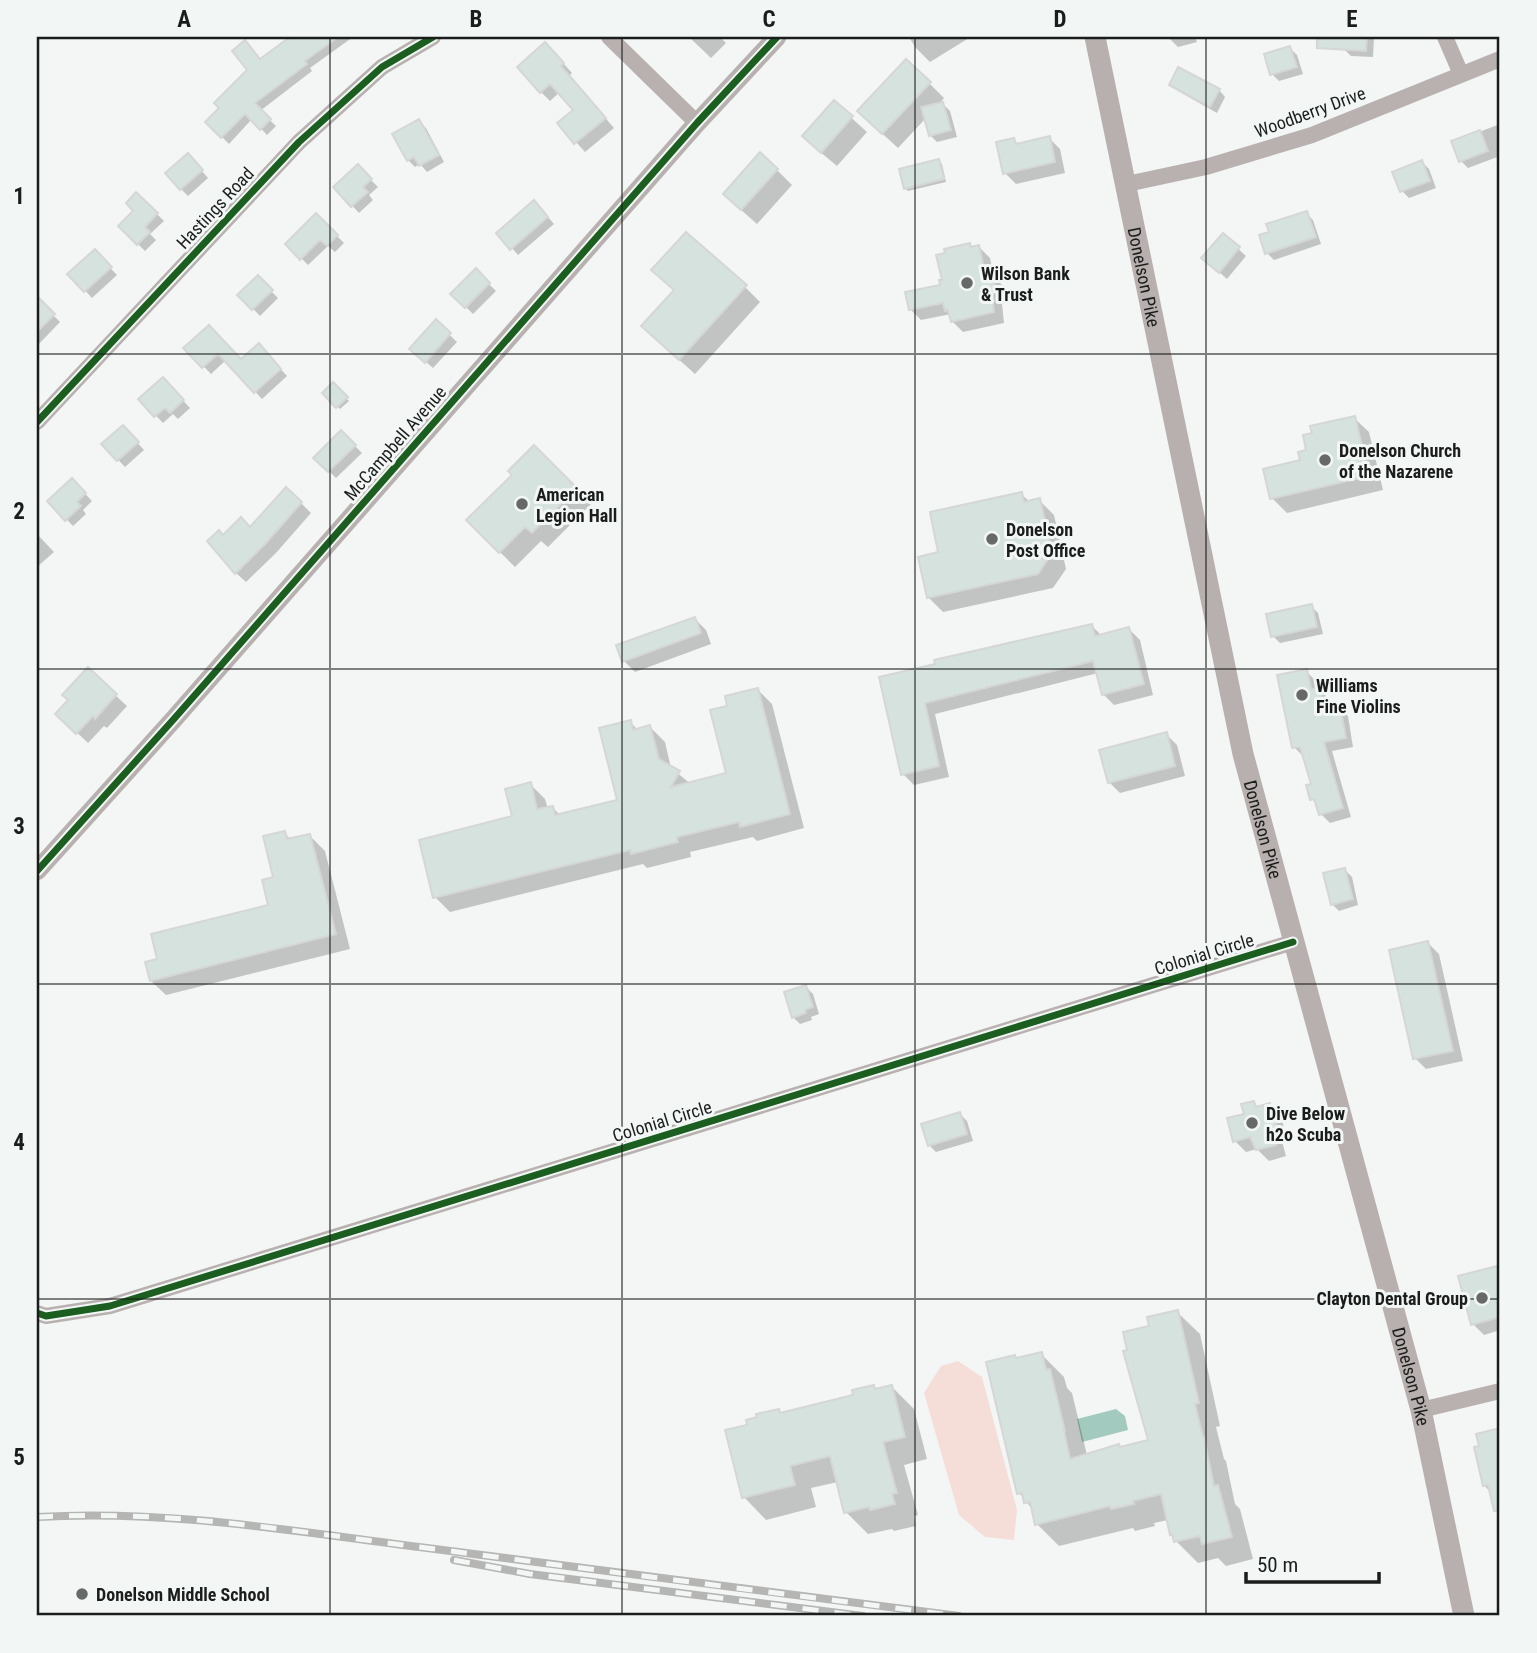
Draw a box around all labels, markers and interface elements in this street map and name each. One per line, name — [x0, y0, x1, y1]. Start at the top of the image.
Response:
text: A — [177, 6, 191, 33]
text: B — [470, 6, 482, 33]
text: C — [762, 6, 776, 33]
text: D — [1054, 6, 1067, 33]
text: E — [1346, 6, 1358, 33]
street label: Woodberry Drive — [1252, 82, 1368, 142]
street label: Hastings Road — [172, 163, 258, 253]
text: 1 — [13, 183, 25, 210]
street label: Donelson Pike — [1124, 225, 1165, 329]
place label: Wilson Bank & Trust — [981, 263, 1070, 305]
marker: Wilson Bank & Trust — [959, 275, 975, 291]
street label: McCampbell Avenue — [340, 382, 450, 504]
place label: Donelson Church of the Nazarene — [1339, 440, 1461, 482]
marker: Donelson Church of the Nazarene — [1317, 452, 1333, 468]
place label: American Legion Hall — [536, 484, 617, 526]
marker: American Legion Hall — [514, 496, 530, 512]
text: 2 — [13, 498, 25, 525]
place label: Donelson Post Office — [1006, 519, 1086, 561]
marker: Donelson Post Office — [984, 531, 1000, 547]
place label: Williams Fine Violins — [1316, 675, 1401, 717]
marker: Williams Fine Violins — [1294, 687, 1310, 703]
street label: Donelson Pike — [1240, 778, 1287, 881]
text: 3 — [13, 813, 25, 840]
street label: Colonial Circle — [1152, 929, 1256, 979]
street label: Colonial Circle — [610, 1096, 714, 1146]
place label: Dive Below h2o Scuba — [1266, 1103, 1346, 1145]
marker: Dive Below h2o Scuba — [1244, 1115, 1260, 1131]
text: 4 — [13, 1129, 25, 1156]
place label: Clayton Dental Group — [1316, 1288, 1468, 1309]
marker: Clayton Dental Group — [1474, 1290, 1490, 1306]
street label: Donelson Pike — [1388, 1325, 1435, 1428]
text: 5 — [13, 1444, 25, 1471]
scale bar — [1246, 1541, 1380, 1585]
text: 50 m — [1257, 1553, 1298, 1577]
place label: Donelson Middle School — [96, 1584, 270, 1605]
marker: Donelson Middle School — [74, 1586, 90, 1602]

